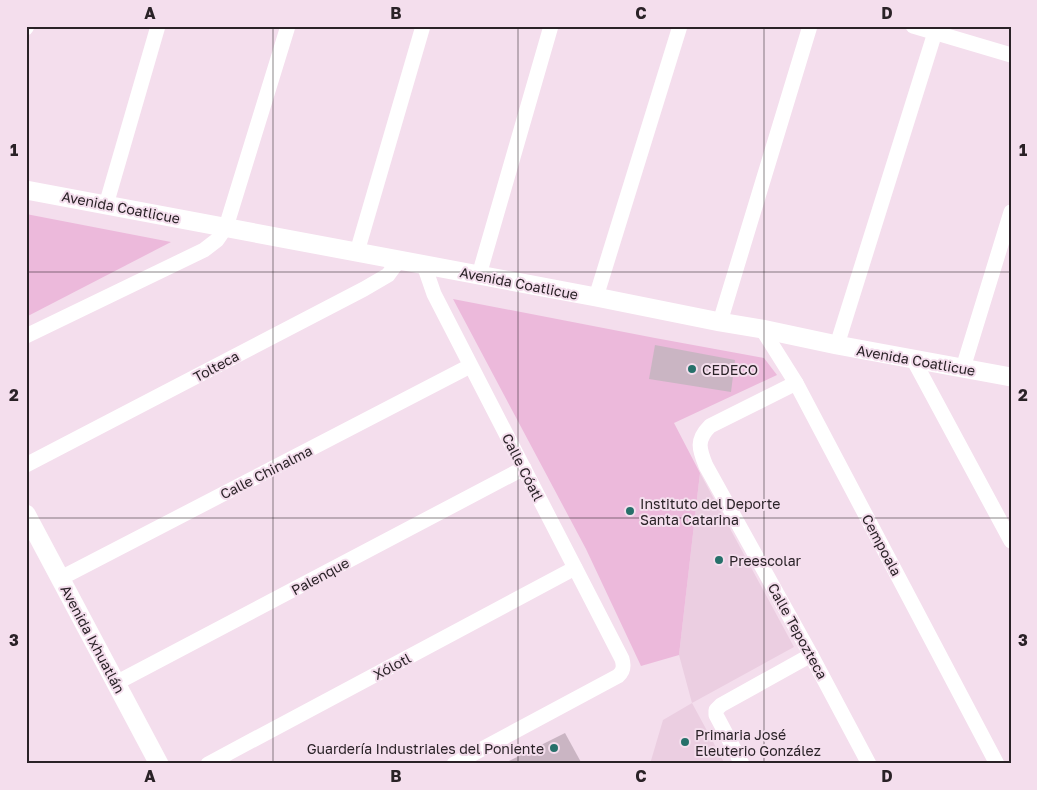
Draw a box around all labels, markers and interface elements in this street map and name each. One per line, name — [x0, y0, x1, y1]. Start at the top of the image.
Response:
text: A — [144, 3, 156, 23]
text: B — [390, 3, 402, 23]
text: C — [635, 3, 647, 23]
text: D — [881, 3, 893, 23]
text: 1 — [10, 140, 18, 160]
text: 1 — [1019, 140, 1027, 160]
street label: Avenida Coatlicue — [60, 187, 182, 227]
street label: Avenida Coatlicue — [458, 263, 580, 303]
street label: Avenida Coatlicue — [855, 341, 977, 379]
street label: Tolteca — [190, 347, 242, 385]
place label: CEDECO — [702, 361, 758, 378]
marker: CEDECO — [686, 363, 698, 375]
text: 2 — [9, 385, 19, 405]
text: 2 — [1018, 385, 1028, 405]
street label: Calle Cóatl — [499, 430, 547, 504]
street label: Calle Chinalma — [217, 441, 315, 503]
place label: Instituto del Deporte Santa Catarina — [640, 495, 780, 528]
marker: Instituto del Deporte Santa Catarina — [624, 505, 636, 517]
street label: Cempoala — [859, 511, 905, 579]
place label: Preescolar — [729, 552, 802, 569]
street label: Palenque — [288, 554, 352, 598]
marker: Preescolar — [713, 554, 725, 566]
street label: Calle Tepozteca — [765, 580, 831, 682]
street label: Avenida Ixhuatlán — [57, 582, 129, 696]
text: 3 — [9, 630, 19, 650]
text: 3 — [1018, 630, 1028, 650]
street label: Xólotl — [370, 649, 414, 683]
place label: Primaria José Eleuterio González — [695, 726, 821, 759]
marker: Primaria José Eleuterio González — [679, 736, 691, 748]
place label: Guardería Industriales del Poniente — [307, 740, 544, 757]
marker: Guardería Industriales del Poniente — [548, 742, 560, 754]
text: A — [144, 766, 156, 786]
text: B — [390, 766, 402, 786]
text: C — [635, 766, 647, 786]
text: D — [881, 766, 893, 786]

